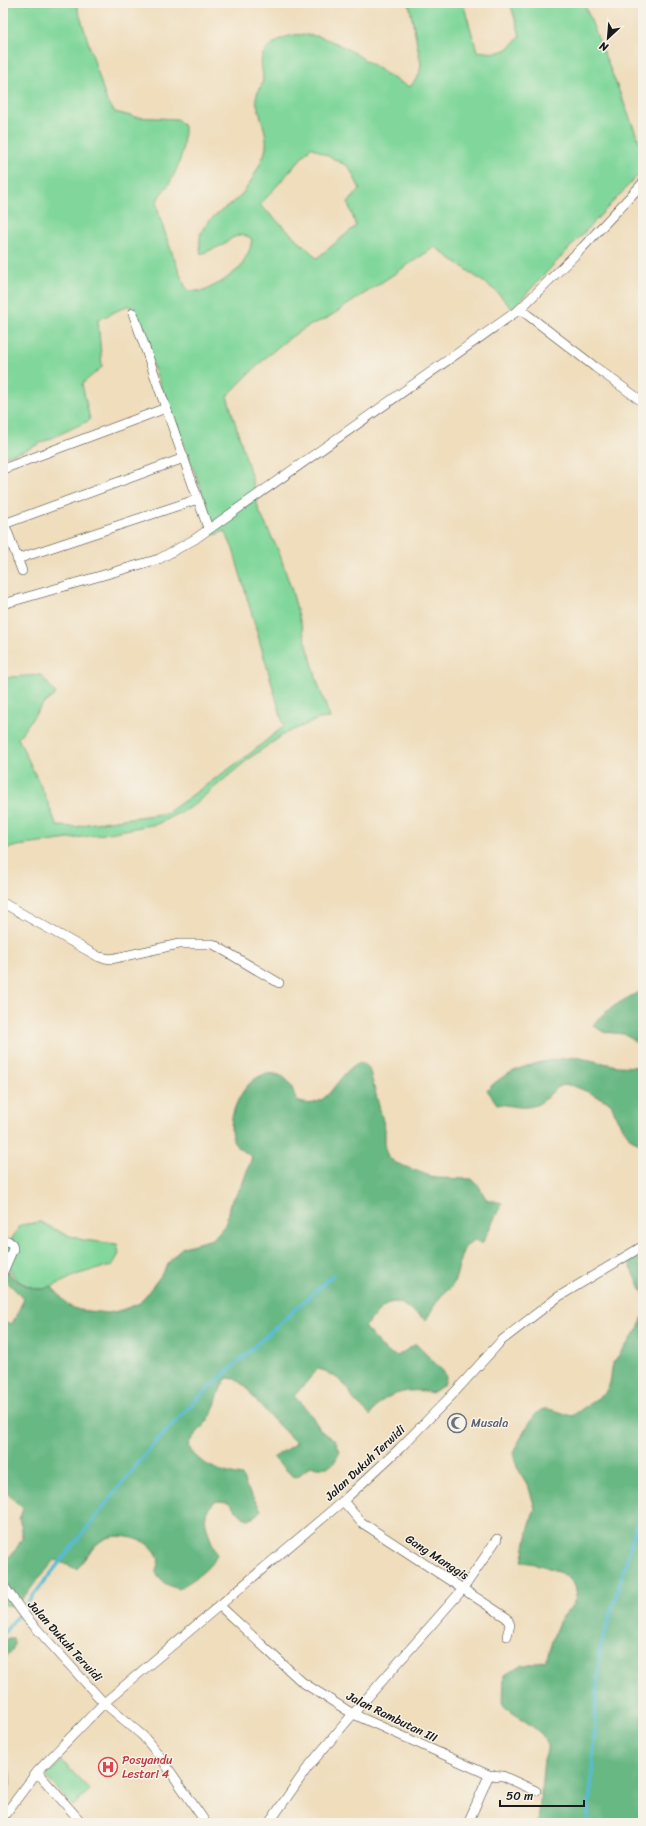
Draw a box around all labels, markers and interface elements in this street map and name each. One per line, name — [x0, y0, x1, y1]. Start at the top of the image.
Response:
north arrow — [588, 18, 628, 58]
text: N — [596, 36, 612, 57]
mosque icon: Musala — [446, 1412, 468, 1434]
place label: Musala — [471, 1412, 508, 1434]
street label: Jalan Dukuh Terwidi — [319, 1419, 411, 1507]
street label: Gang Manggis — [401, 1528, 473, 1586]
street label: Jalan Dukuh Terwidi — [21, 1594, 108, 1687]
street label: Jalan Rambutan III — [342, 1685, 442, 1749]
place label: Posyandu Lestari 4 — [122, 1749, 173, 1785]
hospital icon: Posyandu Lestari 4 — [97, 1756, 119, 1778]
scale bar — [500, 1782, 584, 1808]
text: 50 m — [506, 1785, 533, 1807]

